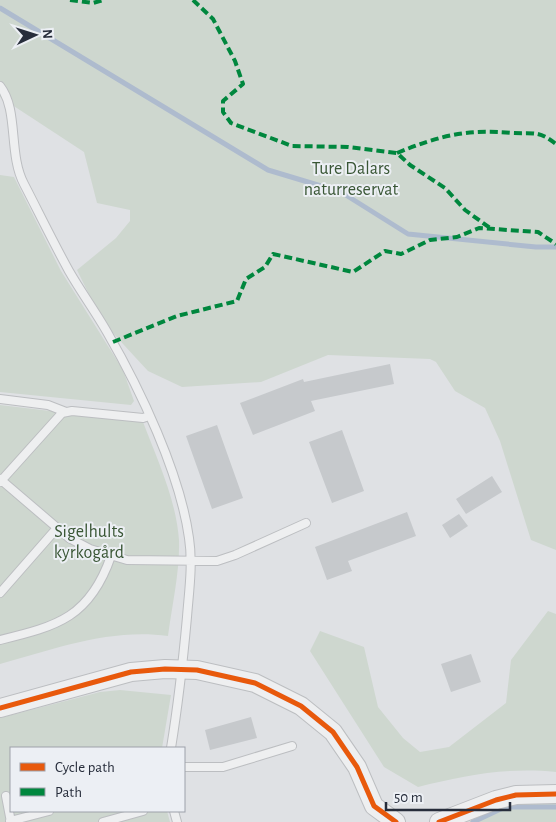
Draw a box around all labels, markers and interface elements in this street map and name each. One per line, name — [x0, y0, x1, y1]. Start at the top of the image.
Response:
north arrow — [10, 10, 60, 60]
text: N — [40, 29, 54, 40]
park label: Ture Dalars naturreservat — [304, 160, 399, 199]
park label: Sigelhults kyrkogård — [54, 523, 124, 562]
legend — [10, 747, 185, 812]
text: Cycle path — [55, 760, 115, 775]
scale bar — [386, 780, 510, 812]
text: Path — [55, 785, 82, 800]
text: 50 m — [394, 790, 423, 805]

